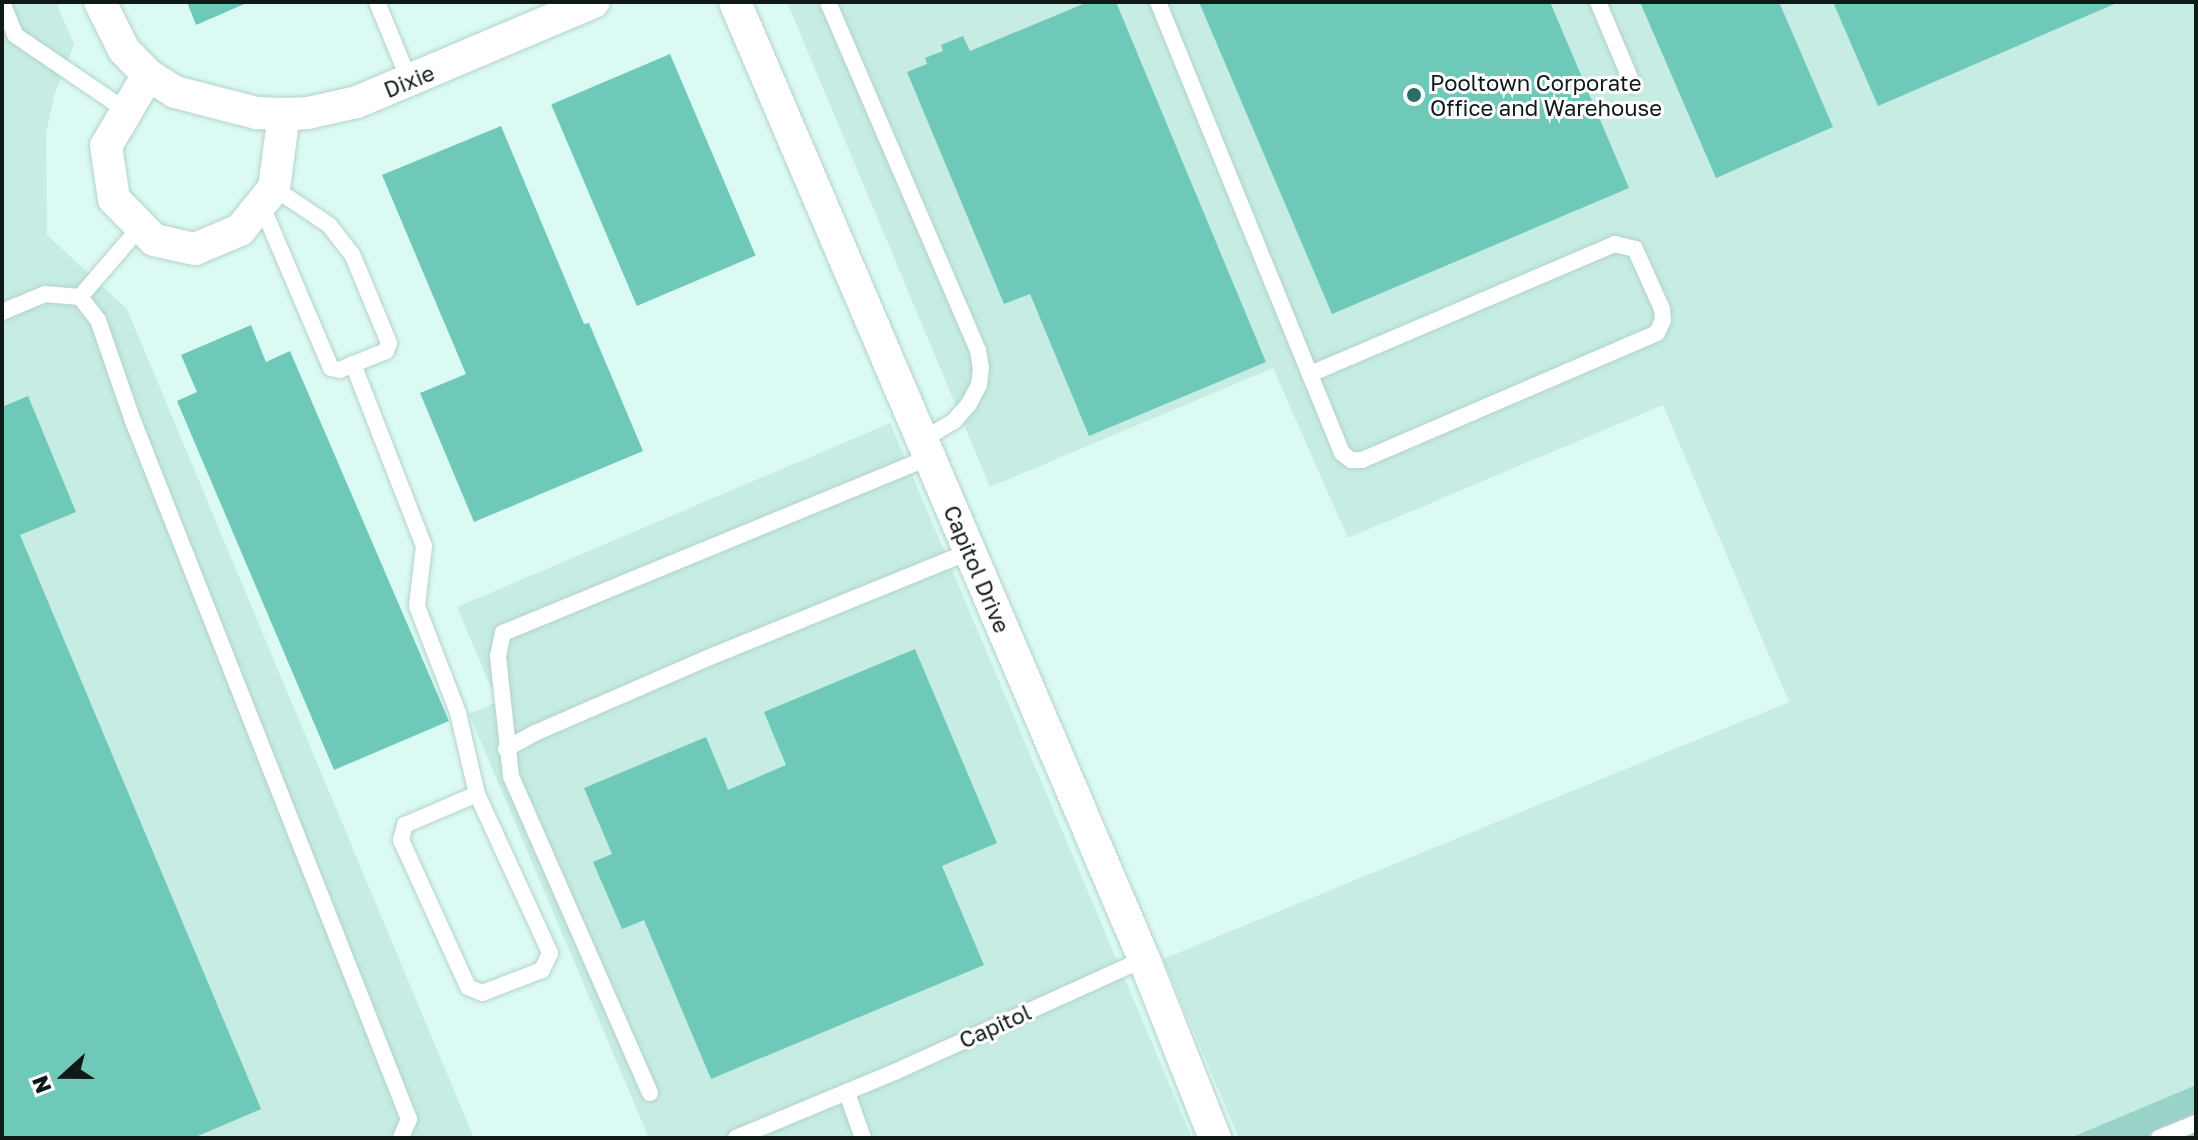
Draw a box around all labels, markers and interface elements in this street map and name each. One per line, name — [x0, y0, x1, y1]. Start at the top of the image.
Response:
street label: Dixie — [380, 59, 438, 103]
place label: Pooltown Corporate Office and Warehouse — [1430, 69, 1662, 120]
marker: Pooltown Corporate Office and Warehouse — [1405, 86, 1423, 104]
street label: Capitol Drive — [938, 501, 1016, 637]
street label: Capitol — [955, 999, 1035, 1053]
north arrow — [24, 1036, 104, 1116]
text: N — [26, 1072, 57, 1097]

